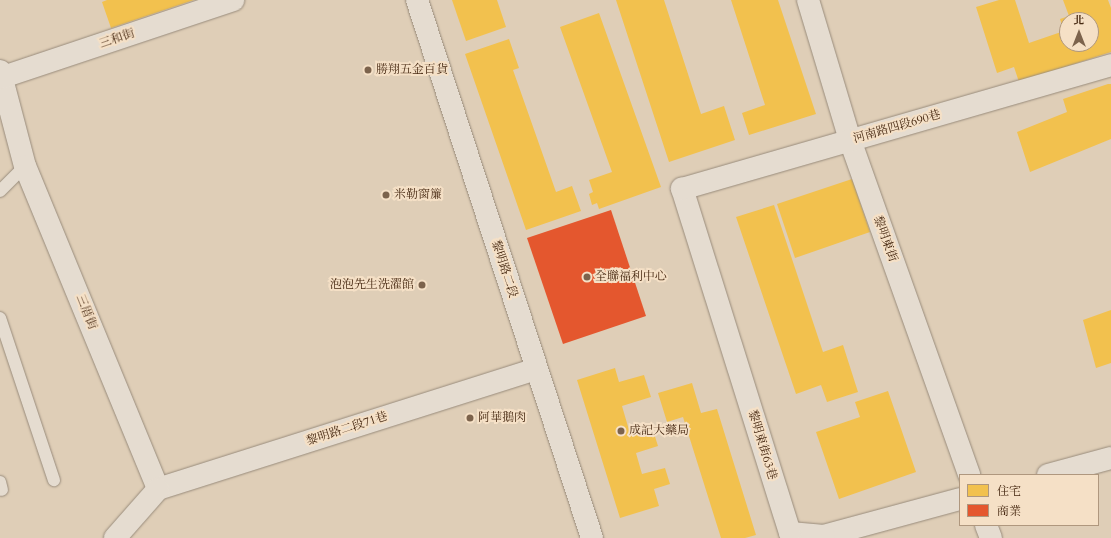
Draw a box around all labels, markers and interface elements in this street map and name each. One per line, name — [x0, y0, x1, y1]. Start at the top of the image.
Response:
north arrow — [1059, 12, 1099, 52]
text: 北 — [1074, 13, 1085, 28]
street label: 三和街 — [98, 26, 136, 52]
place label: 勝翔五金百貨 — [376, 63, 448, 77]
marker: 勝翔五金百貨 — [363, 65, 373, 75]
street label: 河南路四段690巷 — [852, 108, 942, 146]
place label: 米勒窗簾 — [394, 188, 442, 202]
marker: 米勒窗簾 — [381, 190, 391, 200]
street label: 黎明東街 — [870, 214, 900, 264]
street label: 黎明路二段 — [488, 238, 520, 300]
place label: 全聯福利中心 — [595, 270, 667, 284]
marker: 全聯福利中心 — [582, 272, 592, 282]
place label: 泡泡先生洗濯館 — [330, 278, 414, 292]
marker: 泡泡先生洗濯館 — [417, 280, 427, 290]
street label: 三厝街 — [73, 293, 99, 331]
street label: 黎明東街63巷 — [745, 408, 779, 482]
street label: 黎明路二段71巷 — [305, 409, 389, 449]
place label: 阿華鵝肉 — [478, 411, 526, 425]
marker: 阿華鵝肉 — [465, 413, 475, 423]
place label: 成記大藥局 — [629, 424, 689, 438]
marker: 成記大藥局 — [616, 426, 626, 436]
legend — [959, 474, 1099, 526]
text: 住宅 — [997, 483, 1021, 499]
text: 商業 — [997, 503, 1021, 519]

